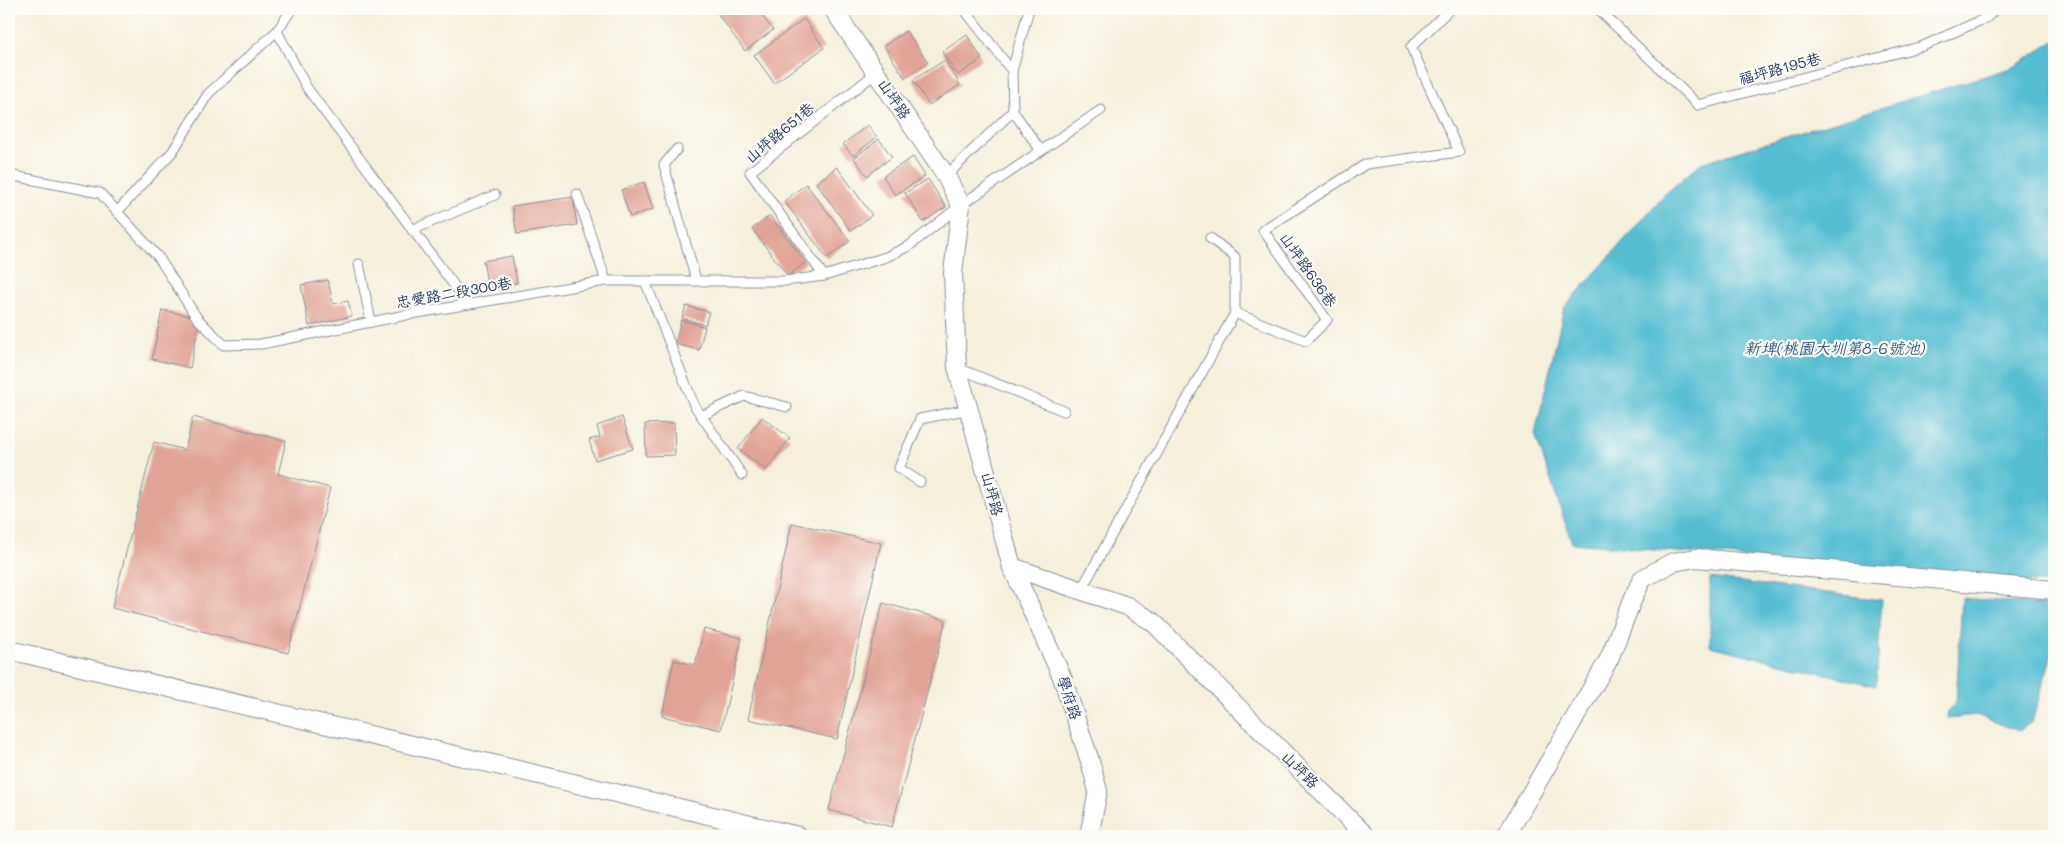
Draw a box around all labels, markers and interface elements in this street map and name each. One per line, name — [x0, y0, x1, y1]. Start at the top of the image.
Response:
street label: 福坪路195巷 — [1736, 47, 1823, 89]
street label: 山坪路 — [874, 74, 916, 123]
street label: 山坪路651巷 — [741, 97, 818, 167]
street label: 山坪路636巷 — [1276, 228, 1342, 311]
street label: 忠愛路二段300巷 — [394, 272, 513, 312]
water label: 新埤(桃園大圳第8-6號池) — [1745, 337, 1926, 358]
street label: 山坪路 — [977, 469, 1008, 518]
street label: 學府路 — [1053, 673, 1087, 722]
street label: 山坪路 — [1278, 746, 1324, 792]

